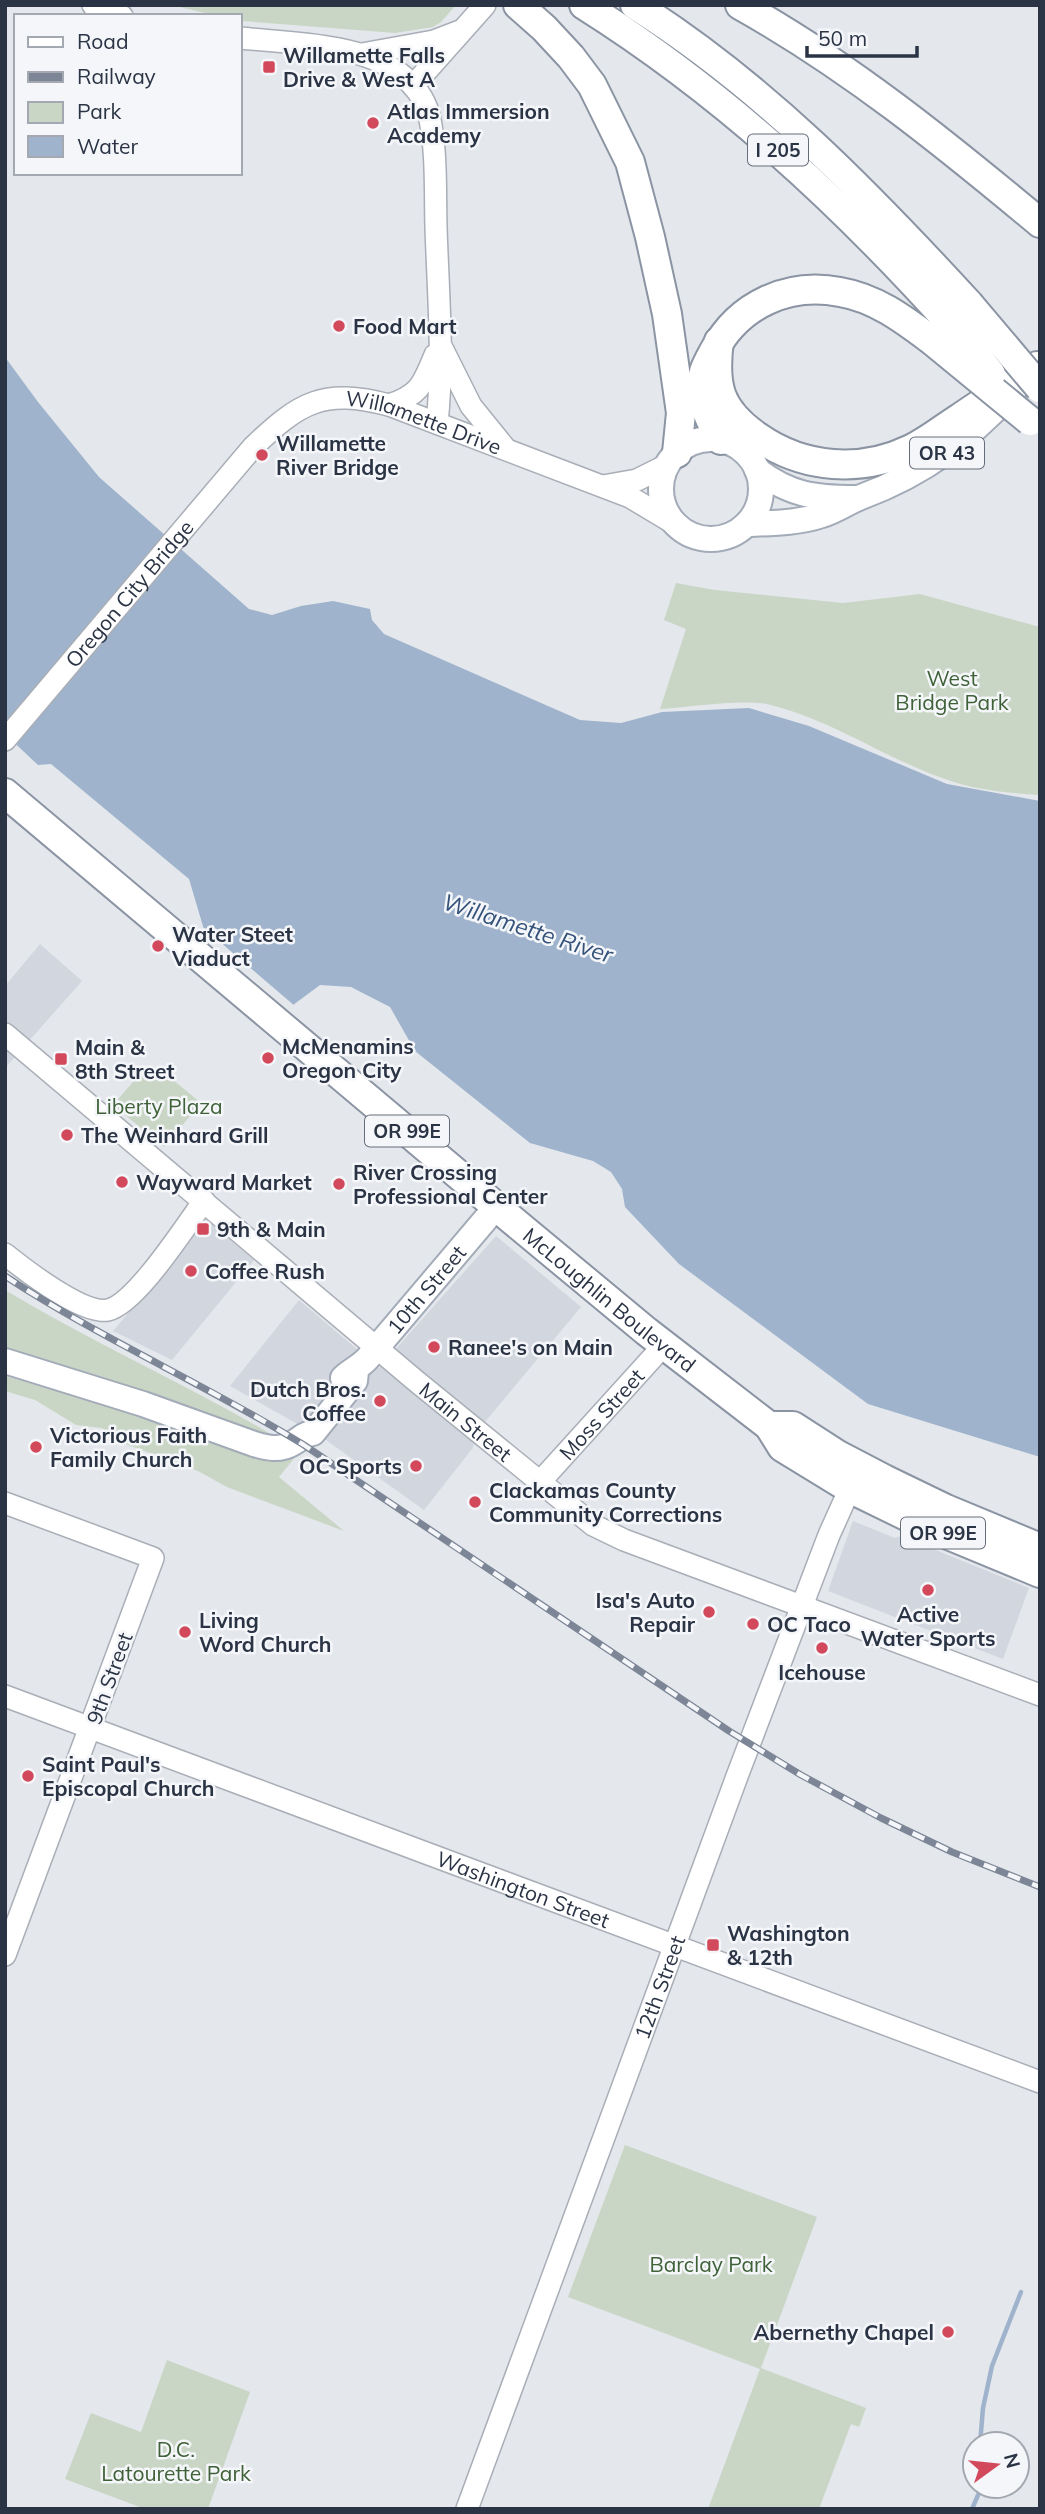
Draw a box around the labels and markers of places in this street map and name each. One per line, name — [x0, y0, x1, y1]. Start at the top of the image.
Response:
place label: Willamette Falls Drive & West A — [283, 42, 445, 92]
marker: Willamette Falls Drive & West A — [261, 59, 277, 75]
place label: Atlas Immersion Academy — [387, 98, 550, 148]
marker: Atlas Immersion Academy — [365, 115, 381, 131]
place label: Food Mart — [353, 313, 456, 339]
marker: Food Mart — [331, 318, 347, 334]
place label: Willamette River Bridge — [276, 430, 399, 480]
marker: Willamette River Bridge — [254, 447, 270, 463]
place label: Water Steet Viaduct — [171, 921, 293, 971]
marker: Water Steet Viaduct — [150, 938, 166, 954]
place label: McMenamins Oregon City — [282, 1033, 414, 1083]
place label: Main & 8th Street — [75, 1034, 174, 1084]
marker: McMenamins Oregon City — [260, 1050, 276, 1066]
marker: Main & 8th Street — [53, 1051, 69, 1067]
place label: The Weinhard Grill — [81, 1122, 269, 1148]
marker: The Weinhard Grill — [59, 1127, 75, 1143]
place label: River Crossing Professional Center — [353, 1159, 548, 1209]
place label: Wayward Market — [136, 1169, 312, 1195]
marker: Wayward Market — [114, 1174, 130, 1190]
marker: River Crossing Professional Center — [331, 1176, 347, 1192]
place label: 9th & Main — [217, 1216, 326, 1242]
marker: 9th & Main — [195, 1221, 211, 1237]
place label: Coffee Rush — [205, 1258, 325, 1284]
marker: Coffee Rush — [183, 1263, 199, 1279]
place label: Ranee's on Main — [448, 1334, 613, 1360]
marker: Ranee's on Main — [426, 1339, 442, 1355]
place label: Dutch Bros. Coffee — [250, 1376, 366, 1426]
marker: Dutch Bros. Coffee — [372, 1393, 388, 1409]
place label: Victorious Faith Family Church — [49, 1422, 207, 1472]
marker: Victorious Faith Family Church — [28, 1439, 44, 1455]
place label: OC Sports — [299, 1453, 402, 1479]
marker: OC Sports — [408, 1458, 424, 1474]
place label: Clackamas County Community Corrections — [489, 1477, 722, 1527]
marker: Clackamas County Community Corrections — [467, 1494, 483, 1510]
marker: Active Water Sports — [920, 1582, 936, 1598]
place label: Isa's Auto Repair — [596, 1587, 696, 1637]
place label: Active Water Sports — [861, 1601, 996, 1651]
marker: Isa's Auto Repair — [701, 1604, 717, 1620]
place label: Living Word Church — [199, 1607, 331, 1657]
place label: OC Taco — [767, 1611, 851, 1637]
marker: OC Taco — [745, 1616, 761, 1632]
marker: Living Word Church — [177, 1624, 193, 1640]
marker: Icehouse — [814, 1640, 830, 1656]
place label: Icehouse — [778, 1659, 866, 1685]
place label: Saint Paul's Episcopal Church — [42, 1751, 215, 1801]
marker: Saint Paul's Episcopal Church — [20, 1768, 36, 1784]
place label: Washington & 12th — [727, 1920, 850, 1970]
marker: Washington & 12th — [705, 1937, 721, 1953]
place label: Abernethy Chapel — [754, 2319, 934, 2345]
marker: Abernethy Chapel — [940, 2324, 956, 2340]

